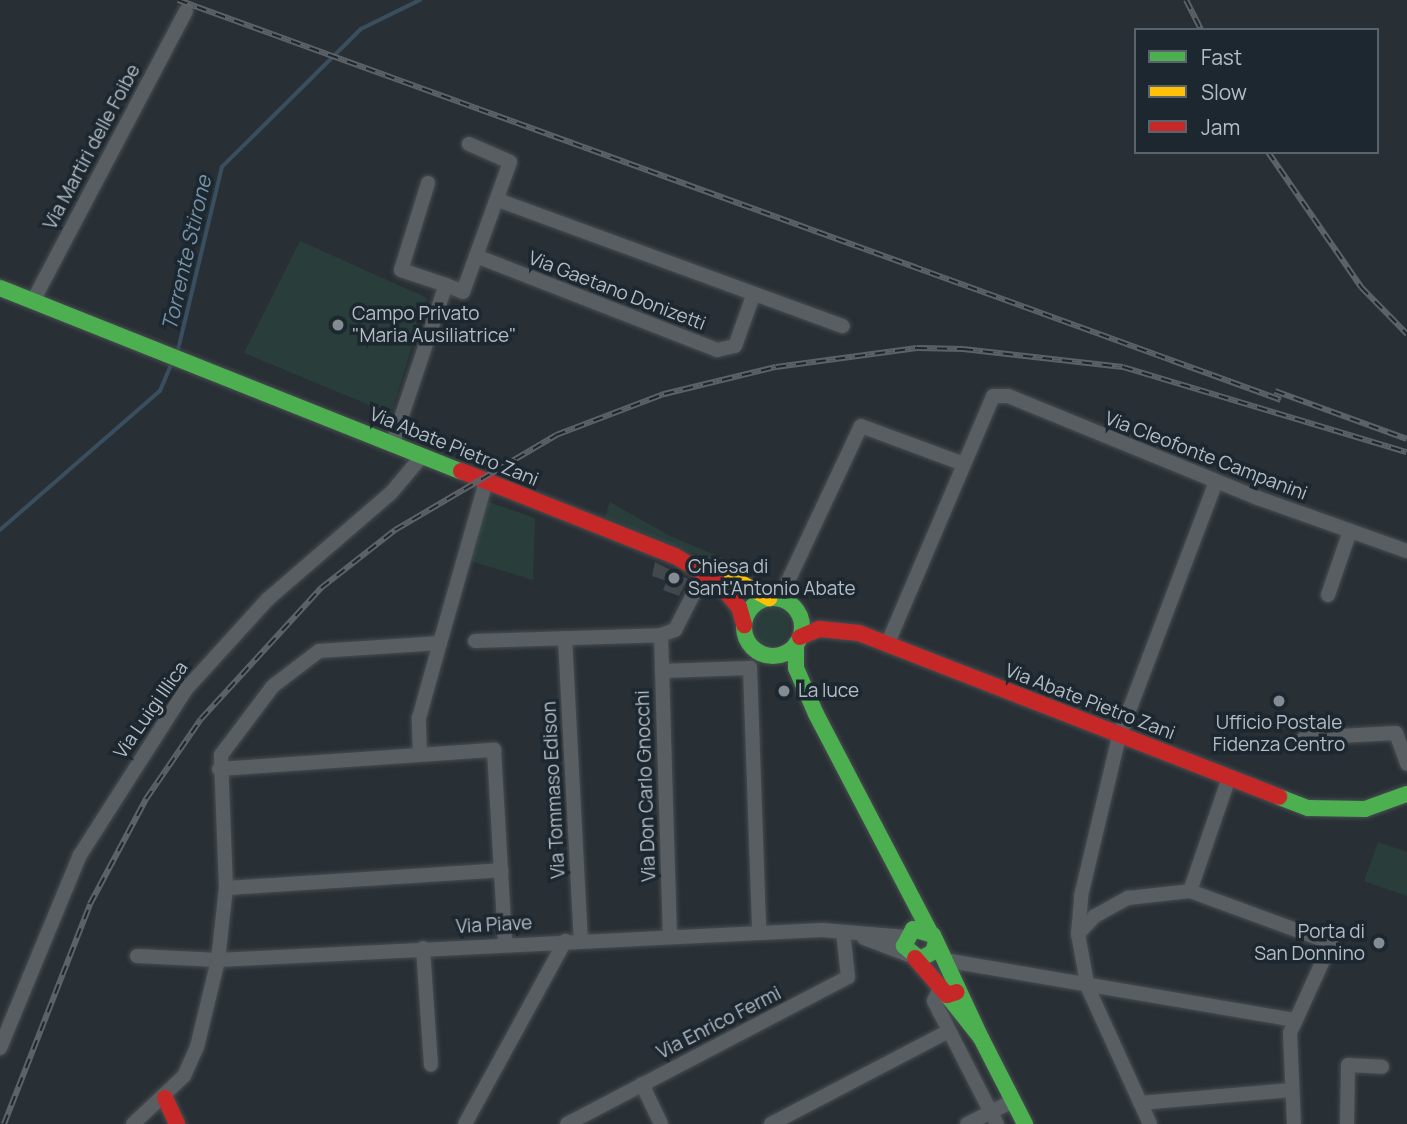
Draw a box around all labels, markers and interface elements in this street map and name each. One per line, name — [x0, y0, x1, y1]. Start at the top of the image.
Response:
legend — [1134, 28, 1379, 154]
text: Fast — [1201, 43, 1242, 71]
street label: Via Martiri delle Foibe — [39, 60, 145, 234]
text: Slow — [1201, 78, 1247, 106]
text: Jam — [1201, 113, 1240, 141]
water label: Torrente Stirone — [156, 173, 216, 333]
street label: Via Gaetano Donizetti — [525, 247, 709, 335]
place label: Campo Privato "Maria Ausiliatrice" — [352, 303, 516, 347]
marker: Campo Privato "Maria Ausiliatrice" — [330, 317, 346, 333]
street label: Via Abate Pietro Zani — [366, 403, 542, 491]
street label: Via Cleofonte Campanini — [1102, 407, 1310, 505]
place label: Chiesa di Sant'Antonio Abate — [688, 556, 856, 600]
marker: Chiesa di Sant'Antonio Abate — [666, 570, 682, 586]
street label: Via Luigi Illica — [109, 657, 193, 763]
street label: Via Abate Pietro Zani — [1002, 659, 1178, 745]
place label: La luce — [798, 680, 859, 702]
marker: La luce — [776, 683, 792, 699]
street label: Via Don Carlo Gnocchi — [631, 690, 661, 882]
marker: Ufficio Postale Fidenza Centro — [1271, 693, 1287, 709]
street label: Via Tommaso Edison — [538, 701, 570, 879]
place label: Ufficio Postale Fidenza Centro — [1213, 712, 1345, 756]
street label: Via Piave — [455, 912, 533, 938]
place label: Porta di San Donnino — [1254, 921, 1365, 965]
marker: Porta di San Donnino — [1371, 935, 1387, 951]
street label: Via Enrico Fermi — [653, 982, 785, 1064]

